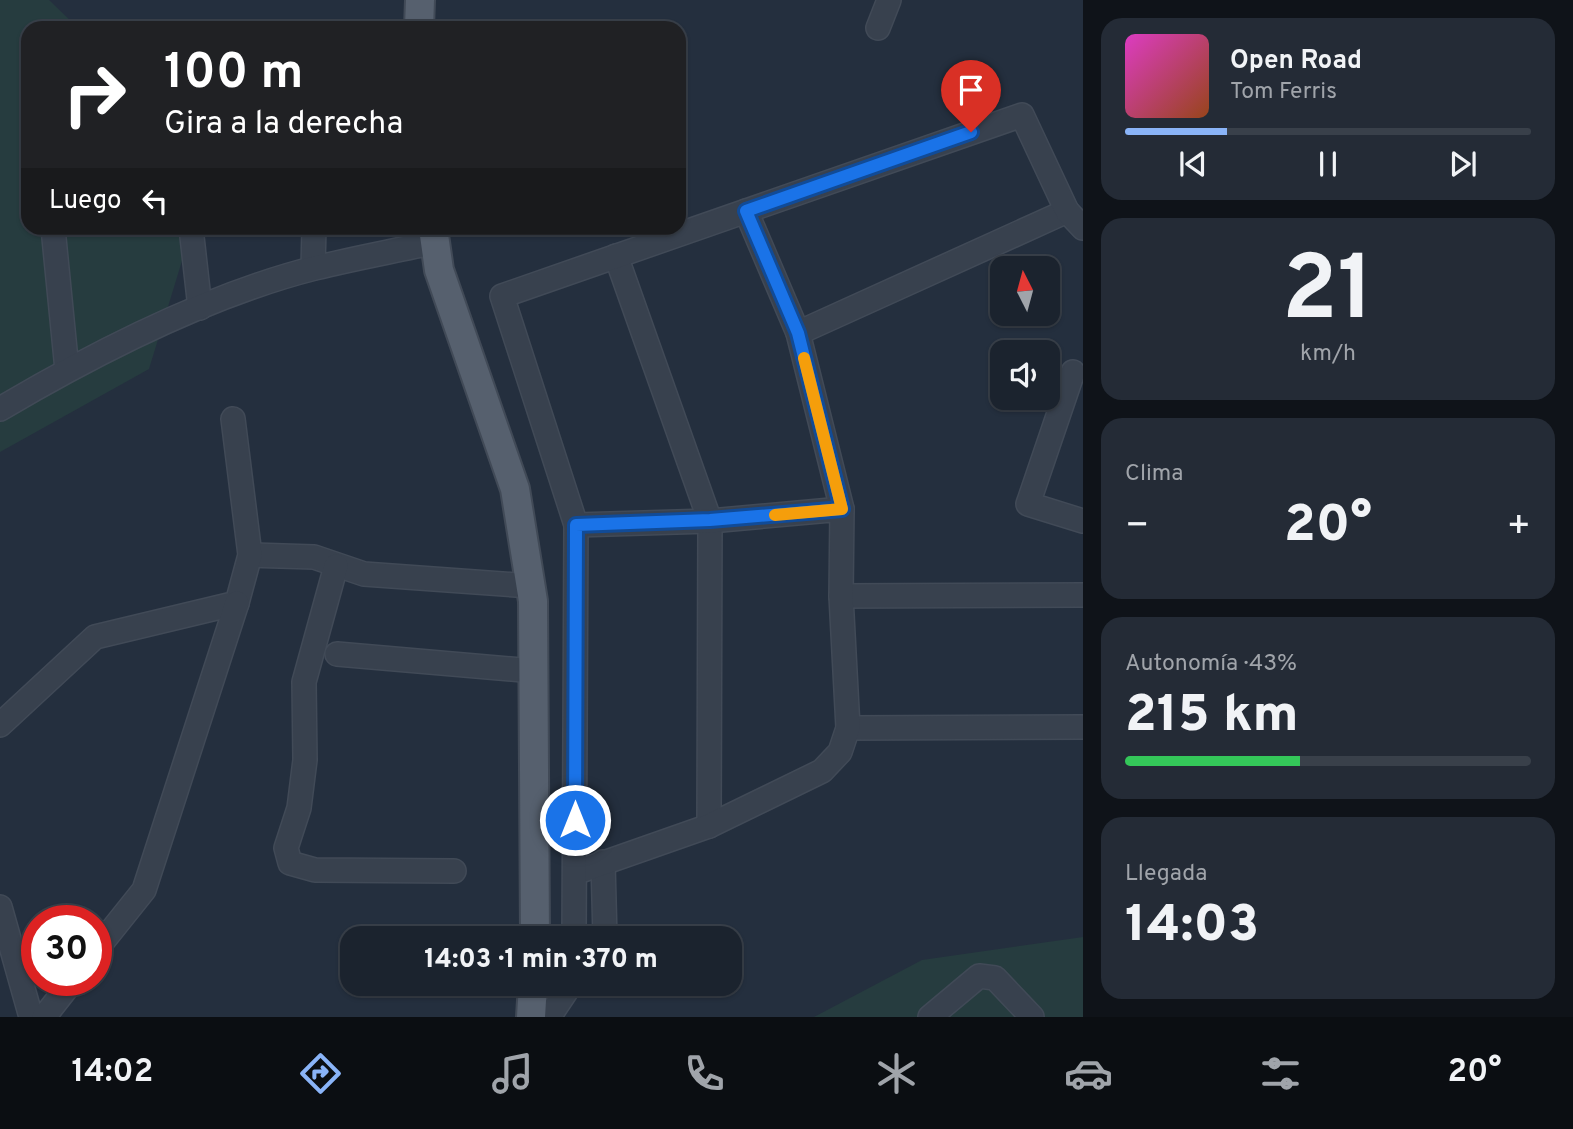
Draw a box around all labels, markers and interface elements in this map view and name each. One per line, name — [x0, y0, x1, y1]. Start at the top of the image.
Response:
text: 100 m — [164, 44, 303, 106]
text: Open Road — [1230, 45, 1362, 78]
icon: right — [49, 49, 140, 140]
pin — [941, 60, 1001, 132]
icon: arrive — [952, 71, 990, 109]
text: Tom Ferris — [1230, 78, 1337, 107]
text: Gira a la derecha — [164, 105, 403, 145]
icon: previous — [1174, 145, 1212, 183]
icon: pause — [1309, 145, 1347, 183]
icon: next — [1444, 145, 1482, 183]
icon: left — [136, 182, 174, 220]
text: Luego — [49, 185, 122, 218]
text: 21 — [1282, 237, 1374, 352]
north arrow — [990, 256, 1060, 326]
map controls — [990, 256, 1060, 410]
button: sound — [990, 340, 1060, 410]
text: km/h — [1300, 340, 1356, 369]
text: Clima — [1125, 460, 1183, 489]
text: 20° — [1284, 494, 1372, 560]
text: − — [1125, 503, 1150, 552]
text: + — [1506, 503, 1531, 552]
text: Autonomía · 43% — [1125, 650, 1297, 679]
text: 215 km — [1125, 684, 1299, 750]
position arrow — [538, 783, 612, 857]
text: Llegada — [1125, 860, 1207, 889]
text: 14:03 — [1125, 894, 1259, 960]
speed limit sign: 30 — [21, 905, 112, 996]
text: 14:03 · 1 min · 370 m — [424, 944, 658, 977]
icon: directions — [296, 1049, 345, 1098]
icon: music — [488, 1049, 537, 1098]
icon: phone — [680, 1049, 729, 1098]
icon: climate — [872, 1049, 921, 1098]
icon: car — [1064, 1049, 1113, 1098]
icon: filters — [1256, 1049, 1305, 1098]
text: 14:02 — [71, 1053, 153, 1093]
text: 20° — [1448, 1053, 1502, 1093]

